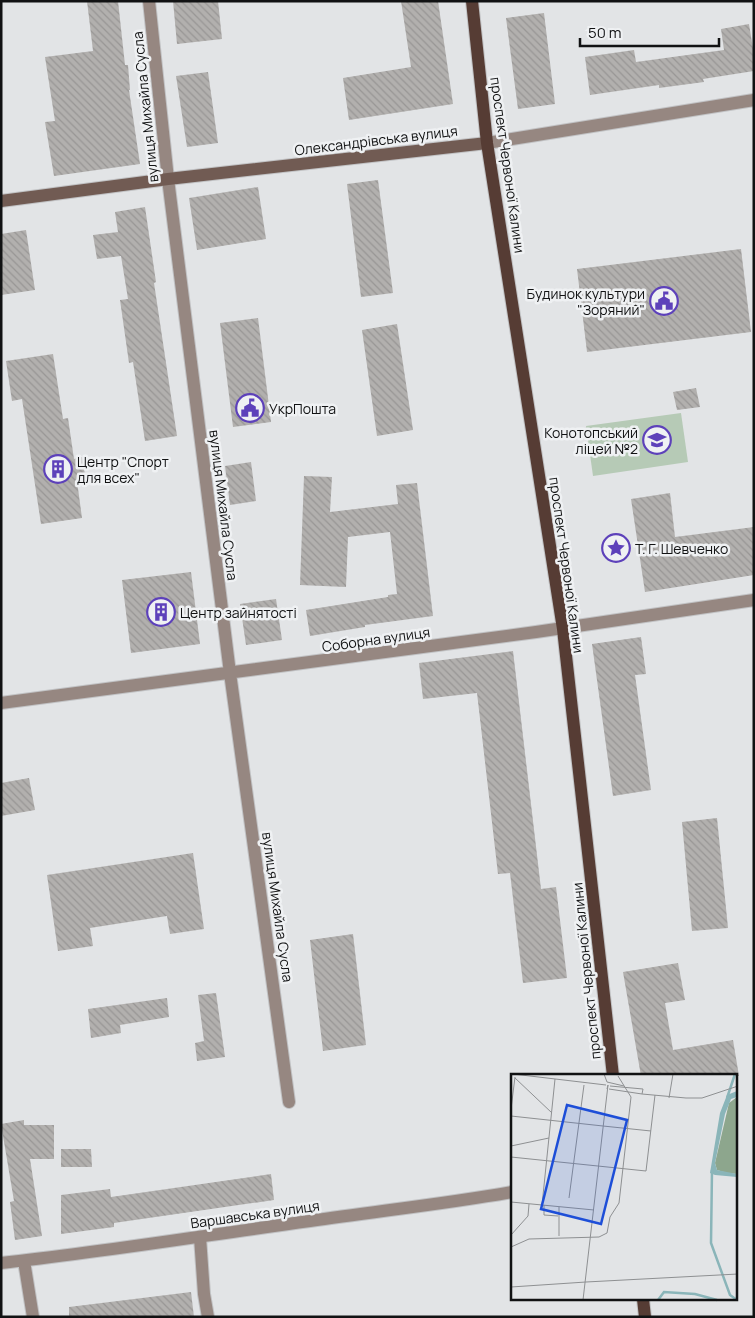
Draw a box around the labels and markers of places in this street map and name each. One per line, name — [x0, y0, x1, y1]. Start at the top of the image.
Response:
place label: Будинок культури "Зоряний" — [527, 284, 645, 319]
public building icon: Будинок культури "Зоряний" — [649, 286, 679, 316]
public building icon: УкрПошта — [235, 393, 265, 423]
place label: УкрПошта — [269, 399, 336, 418]
place label: Конотопський ліцей №2 — [544, 423, 638, 458]
school or university icon: Конотопський ліцей №2 — [642, 425, 672, 455]
place label: Центр "Спорт для всех" — [77, 452, 169, 487]
building icon: Центр "Спорт для всех" — [43, 454, 73, 484]
place icon: Т. Г. Шевченко — [601, 533, 631, 563]
place label: Т. Г. Шевченко — [635, 539, 728, 558]
building icon: Центр зайнятості — [146, 597, 176, 627]
place label: Центр зайнятості — [180, 603, 297, 622]

